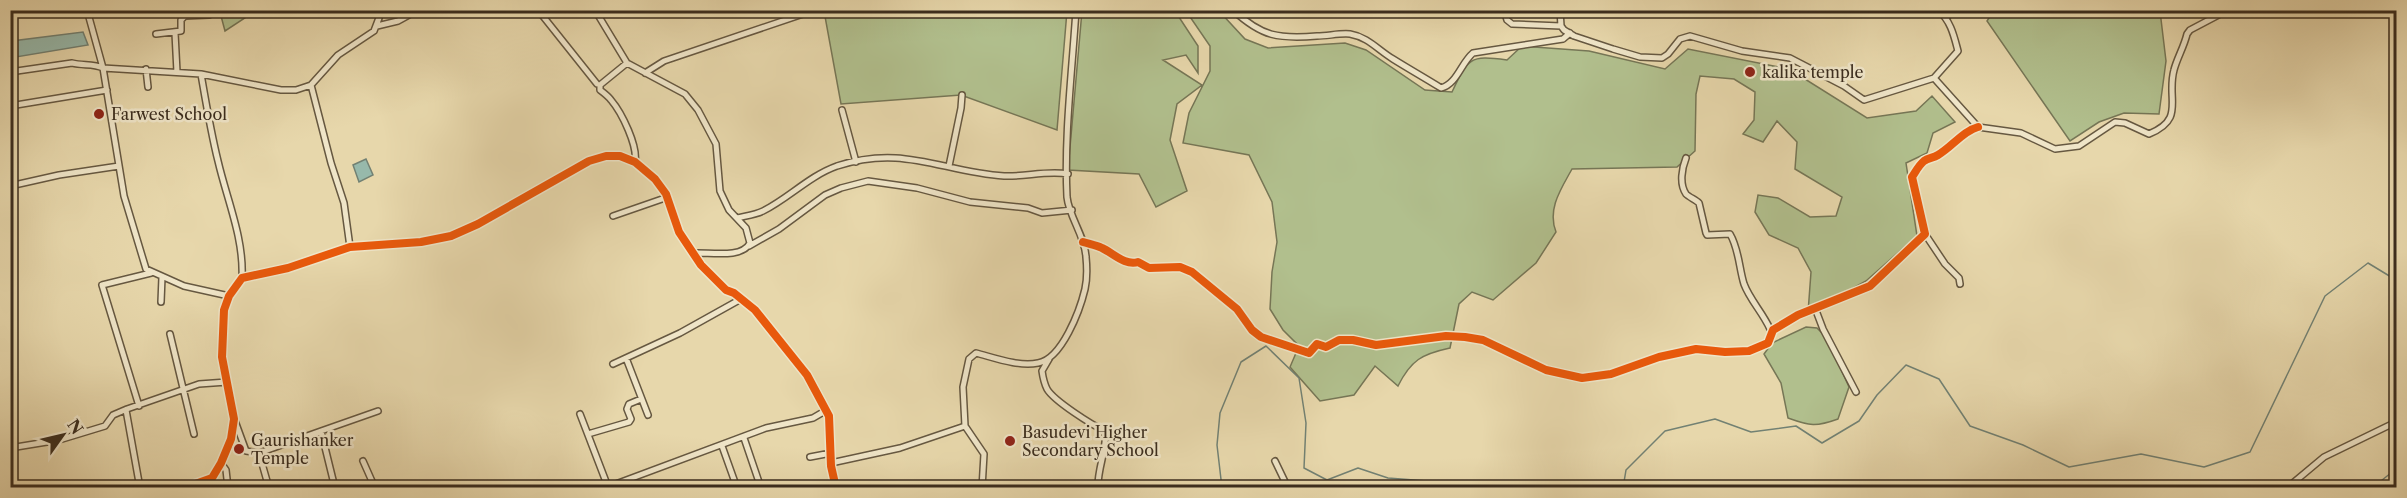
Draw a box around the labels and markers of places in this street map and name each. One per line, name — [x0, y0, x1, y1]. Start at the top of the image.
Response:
place label: kalika temple — [1762, 62, 1864, 82]
marker: kalika temple — [1743, 65, 1757, 79]
place label: Farwest School — [111, 104, 227, 124]
marker: Farwest School — [92, 107, 106, 121]
place label: Basudevi Higher Secondary School — [1022, 422, 1159, 460]
place label: Gaurishanker Temple — [251, 430, 354, 468]
marker: Basudevi Higher Secondary School — [1003, 434, 1017, 448]
marker: Gaurishanker Temple — [232, 442, 246, 456]

